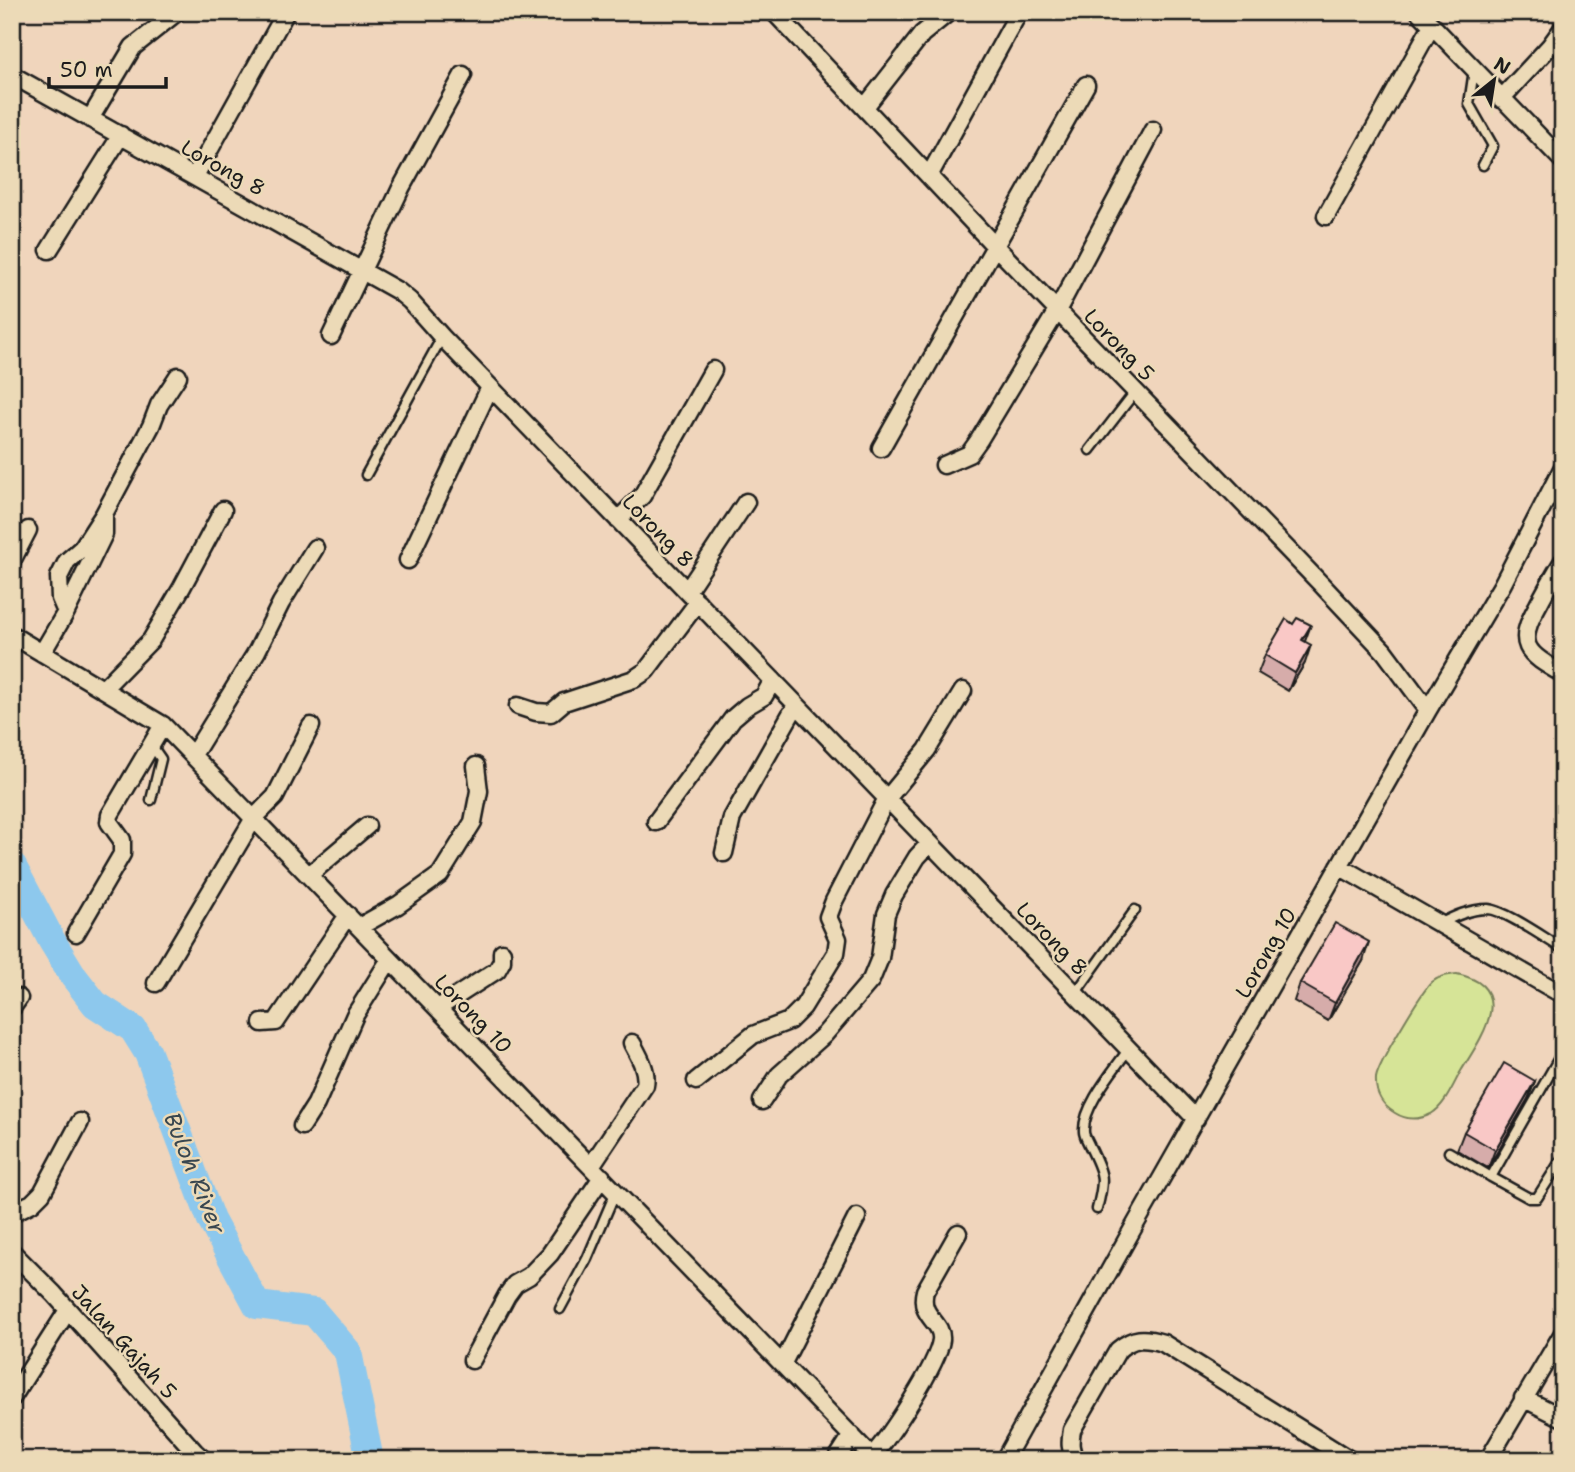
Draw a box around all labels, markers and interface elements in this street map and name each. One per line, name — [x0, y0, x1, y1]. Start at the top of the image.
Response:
scale bar — [49, 46, 166, 90]
north arrow — [1460, 46, 1530, 116]
text: N — [1489, 51, 1515, 80]
text: 50 m — [60, 56, 113, 84]
street label: Lorong 8 — [176, 133, 270, 203]
street label: Lorong 5 — [1077, 303, 1161, 387]
street label: Lorong 8 — [616, 488, 700, 574]
street label: Lorong 8 — [1010, 896, 1094, 982]
street label: Lorong 10 — [1229, 902, 1303, 1004]
street label: Lorong 10 — [428, 968, 518, 1060]
water label: Buloh River — [157, 1108, 233, 1239]
street label: Jalan Gajah 5 — [65, 1279, 183, 1405]

